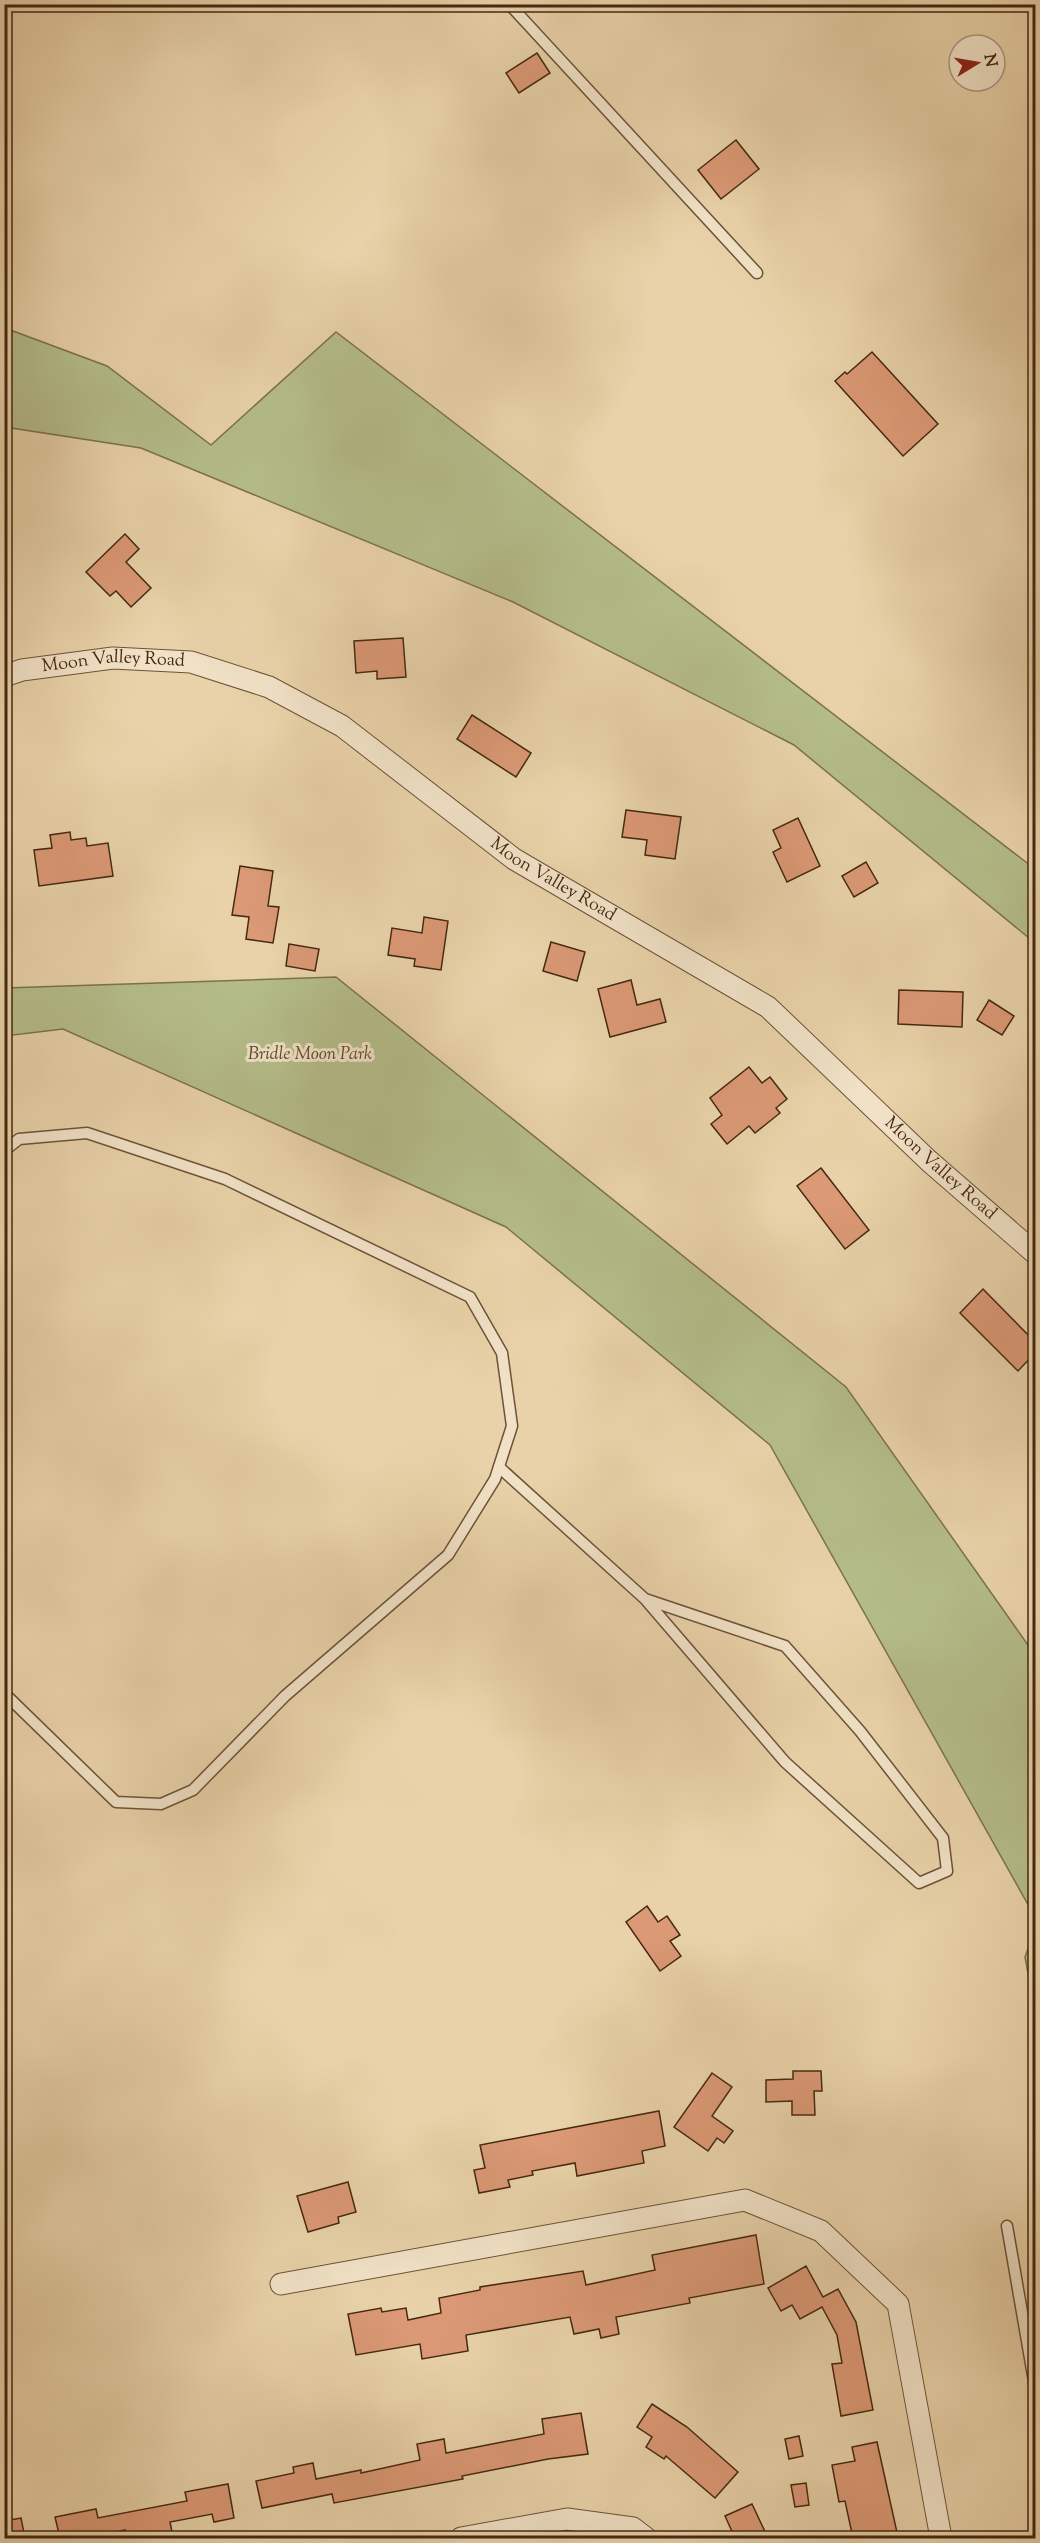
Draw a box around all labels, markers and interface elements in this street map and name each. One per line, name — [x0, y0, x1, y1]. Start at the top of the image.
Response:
north arrow — [947, 33, 1007, 93]
text: N — [977, 52, 1002, 69]
street label: Moon Valley Road — [40, 645, 186, 680]
street label: Moon Valley Road — [484, 832, 621, 929]
park label: Bridle Moon Park — [248, 1042, 372, 1068]
street label: Moon Valley Road — [878, 1111, 1002, 1227]

